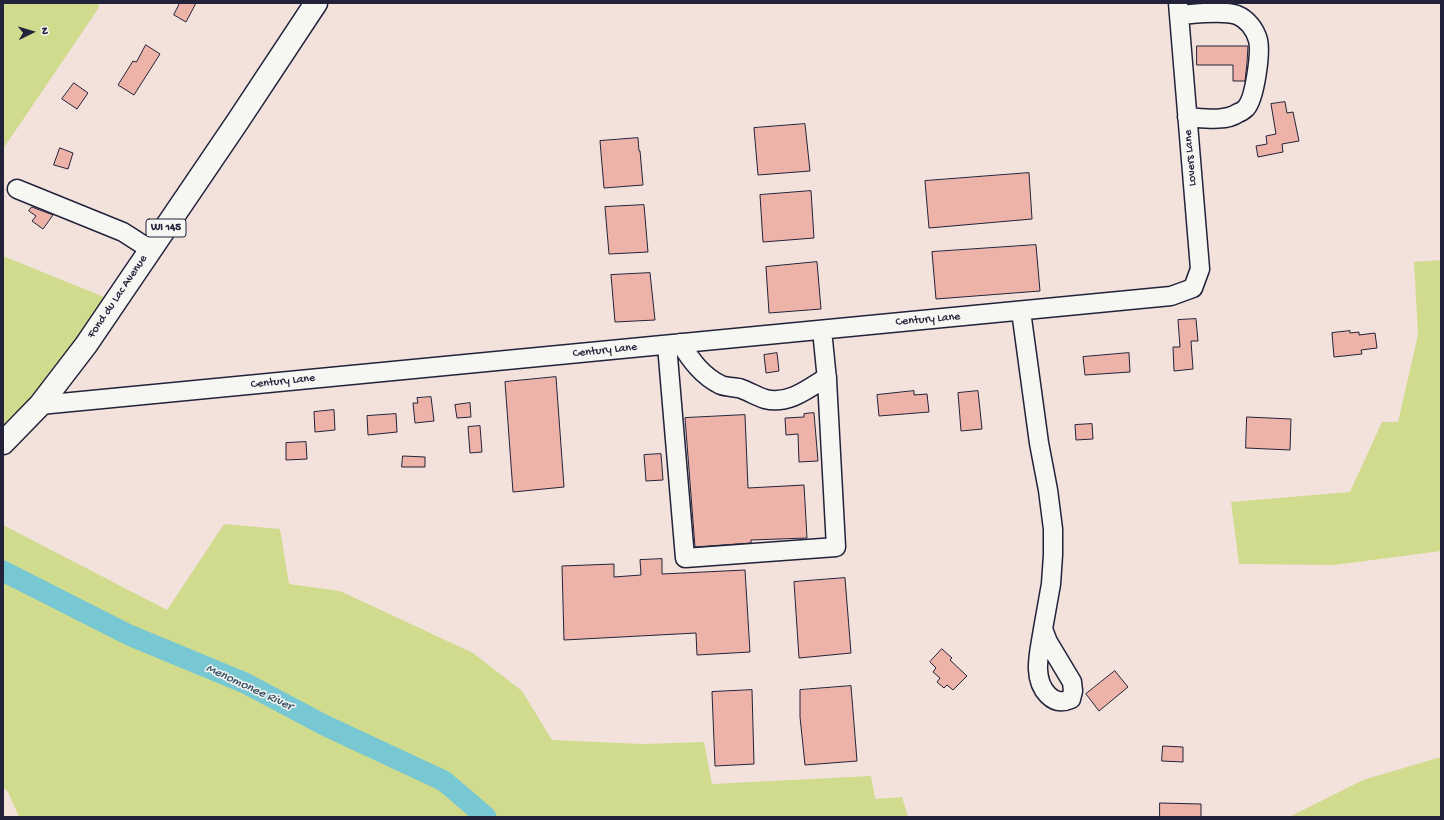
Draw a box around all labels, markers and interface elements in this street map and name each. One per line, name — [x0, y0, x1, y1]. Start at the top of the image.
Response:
north arrow — [12, 12, 52, 52]
text: N — [38, 27, 50, 35]
street label: Lovers Lane — [1181, 129, 1201, 187]
road number: WI 145 — [146, 219, 186, 237]
street label: Fond du Lac Avenue — [85, 253, 151, 341]
street label: Century Lane — [895, 310, 961, 330]
street label: Century Lane — [572, 340, 638, 362]
street label: Century Lane — [250, 371, 316, 393]
water label: Menomonee River — [203, 661, 295, 715]

